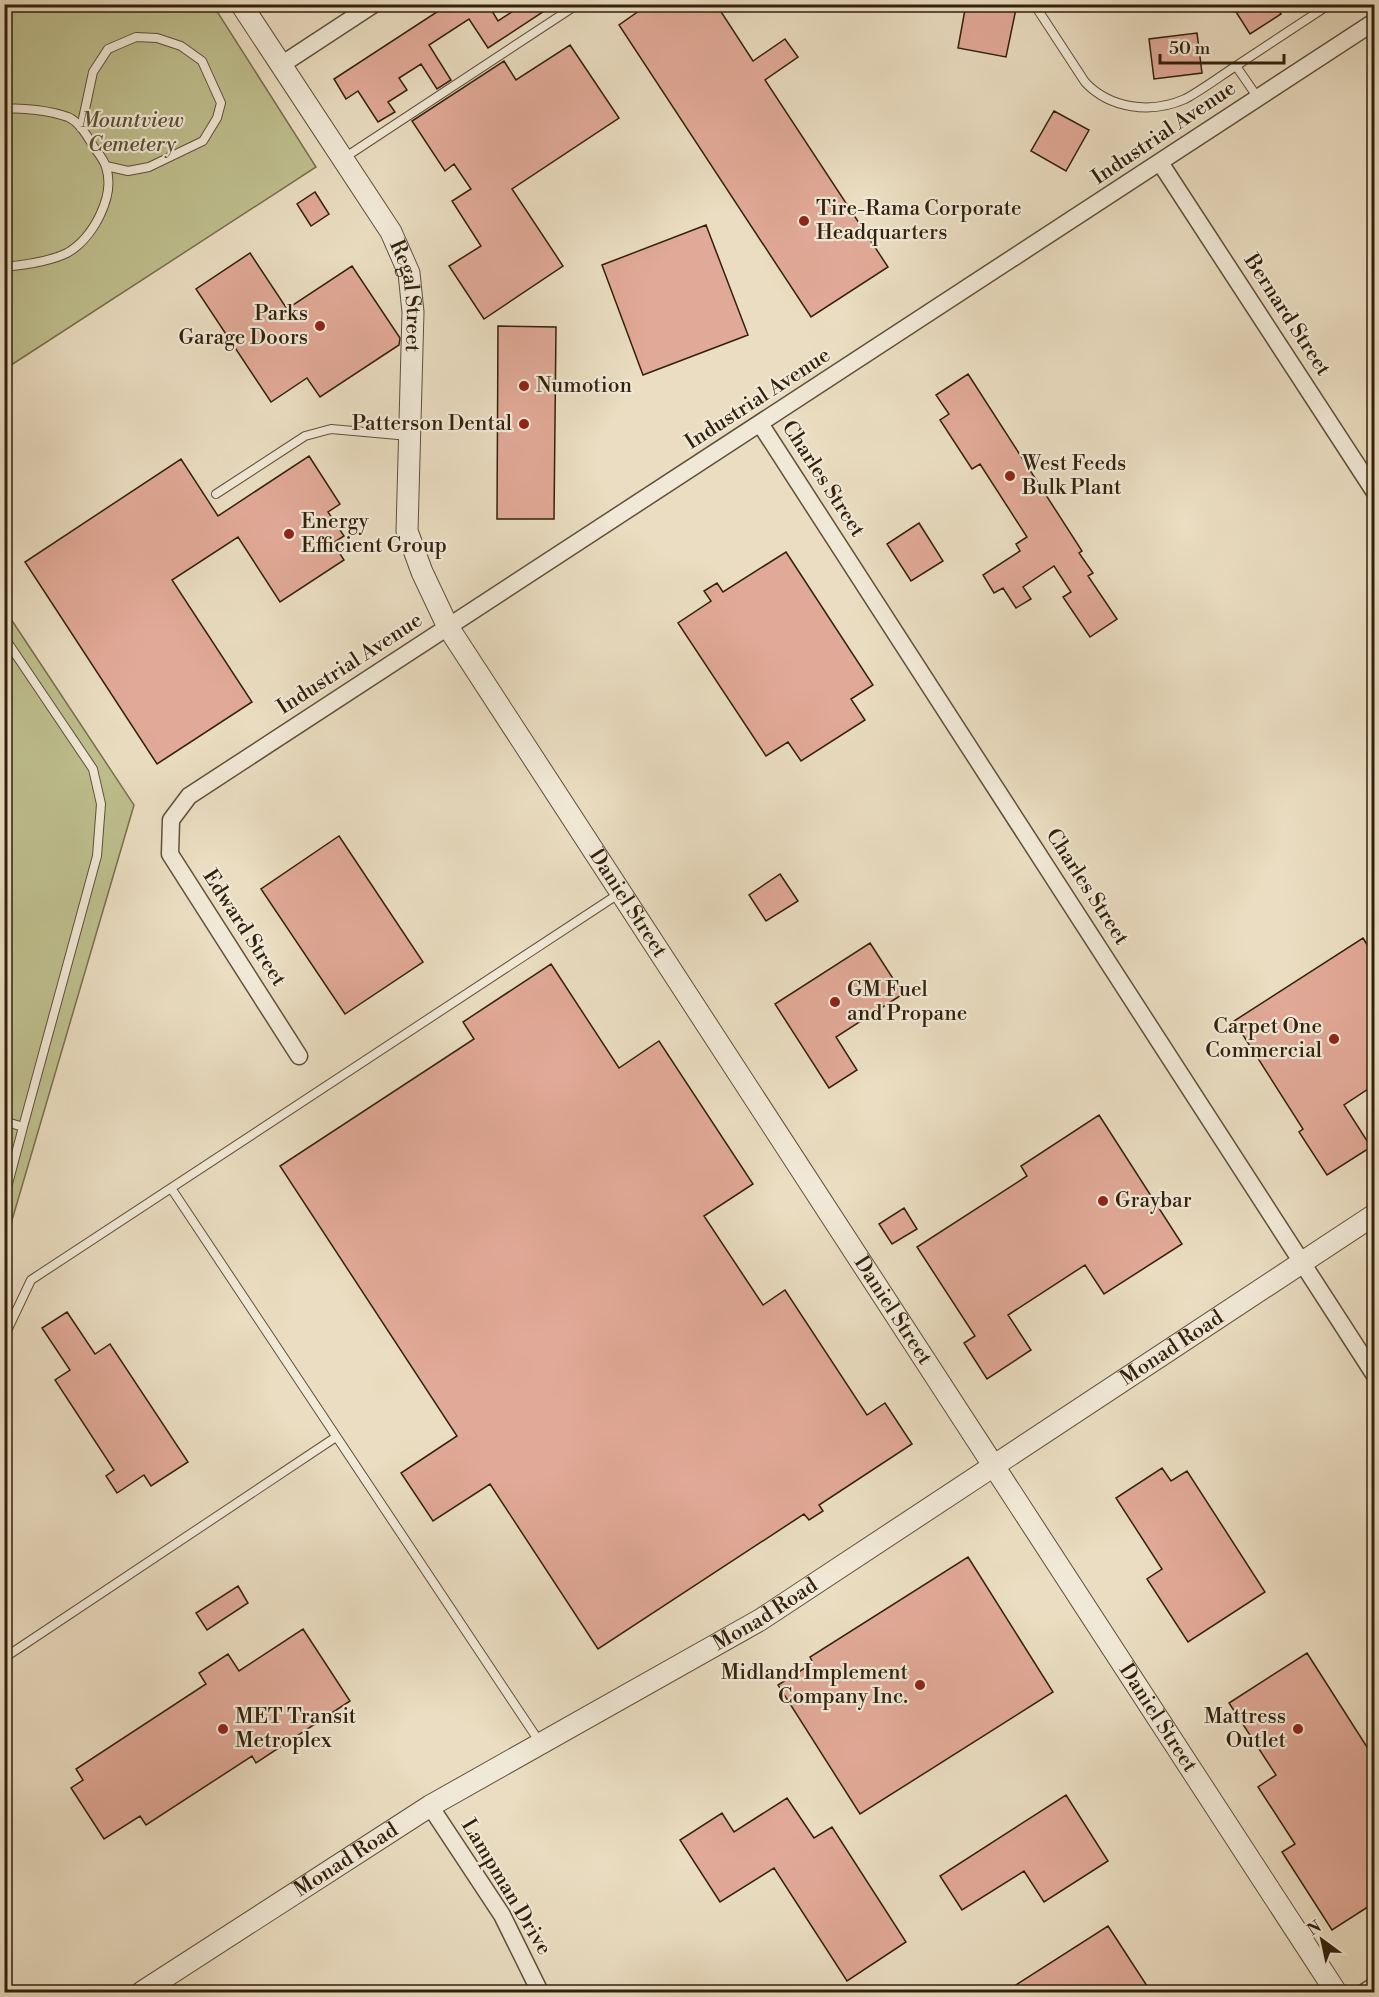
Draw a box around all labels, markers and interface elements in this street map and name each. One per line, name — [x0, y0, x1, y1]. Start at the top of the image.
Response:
scale bar — [1160, 27, 1284, 65]
text: 50 m — [1169, 37, 1211, 60]
street label: Industrial Avenue — [1087, 75, 1241, 191]
park label: Mountview Cemetery — [80, 108, 184, 158]
place label: Tire-Rama Corporate Headquarters — [816, 196, 1022, 246]
marker: Tire-Rama Corporate Headquarters — [797, 214, 811, 228]
street label: Regal Street — [383, 236, 426, 353]
street label: Bernard Street — [1237, 248, 1336, 381]
place label: Parks Garage Doors — [179, 301, 308, 351]
marker: Parks Garage Doors — [313, 319, 327, 333]
street label: Industrial Avenue — [680, 342, 836, 456]
place label: Numotion — [536, 373, 633, 399]
marker: Numotion — [517, 379, 531, 393]
place label: Patterson Dental — [352, 411, 512, 437]
street label: Charles Street — [776, 416, 871, 543]
marker: Patterson Dental — [517, 417, 531, 431]
place label: West Feeds Bulk Plant — [1021, 451, 1126, 501]
marker: West Feeds Bulk Plant — [1003, 469, 1017, 483]
place label: Energy Efficient Group — [301, 509, 447, 559]
marker: Energy Efficient Group — [282, 527, 296, 541]
street label: Industrial Avenue — [272, 607, 428, 721]
street label: Charles Street — [1040, 824, 1135, 951]
street label: Daniel Street — [583, 844, 673, 963]
street label: Edward Street — [197, 865, 292, 992]
place label: GM Fuel and Propane — [847, 977, 967, 1027]
marker: GM Fuel and Propane — [828, 995, 842, 1009]
place label: Carpet One Commercial — [1205, 1014, 1322, 1064]
marker: Carpet One Commercial — [1327, 1032, 1341, 1046]
place label: Graybar — [1115, 1188, 1192, 1214]
marker: Graybar — [1096, 1194, 1110, 1208]
street label: Daniel Street — [848, 1251, 938, 1370]
street label: Monad Road — [1115, 1305, 1229, 1392]
street label: Monad Road — [708, 1572, 823, 1657]
street label: Daniel Street — [1113, 1659, 1203, 1778]
place label: Midland Implement Company Inc. — [721, 1660, 909, 1710]
marker: Midland Implement Company Inc. — [913, 1678, 927, 1692]
place label: MET Transit Metroplex — [235, 1704, 357, 1754]
place label: Mattress Outlet — [1204, 1704, 1287, 1754]
marker: MET Transit Metroplex — [216, 1722, 230, 1736]
marker: Mattress Outlet — [1291, 1722, 1305, 1736]
street label: Lampman Drive — [455, 1814, 557, 1960]
street label: Monad Road — [289, 1817, 403, 1903]
north arrow — [1292, 1910, 1352, 1970]
text: N — [1304, 1916, 1325, 1940]

